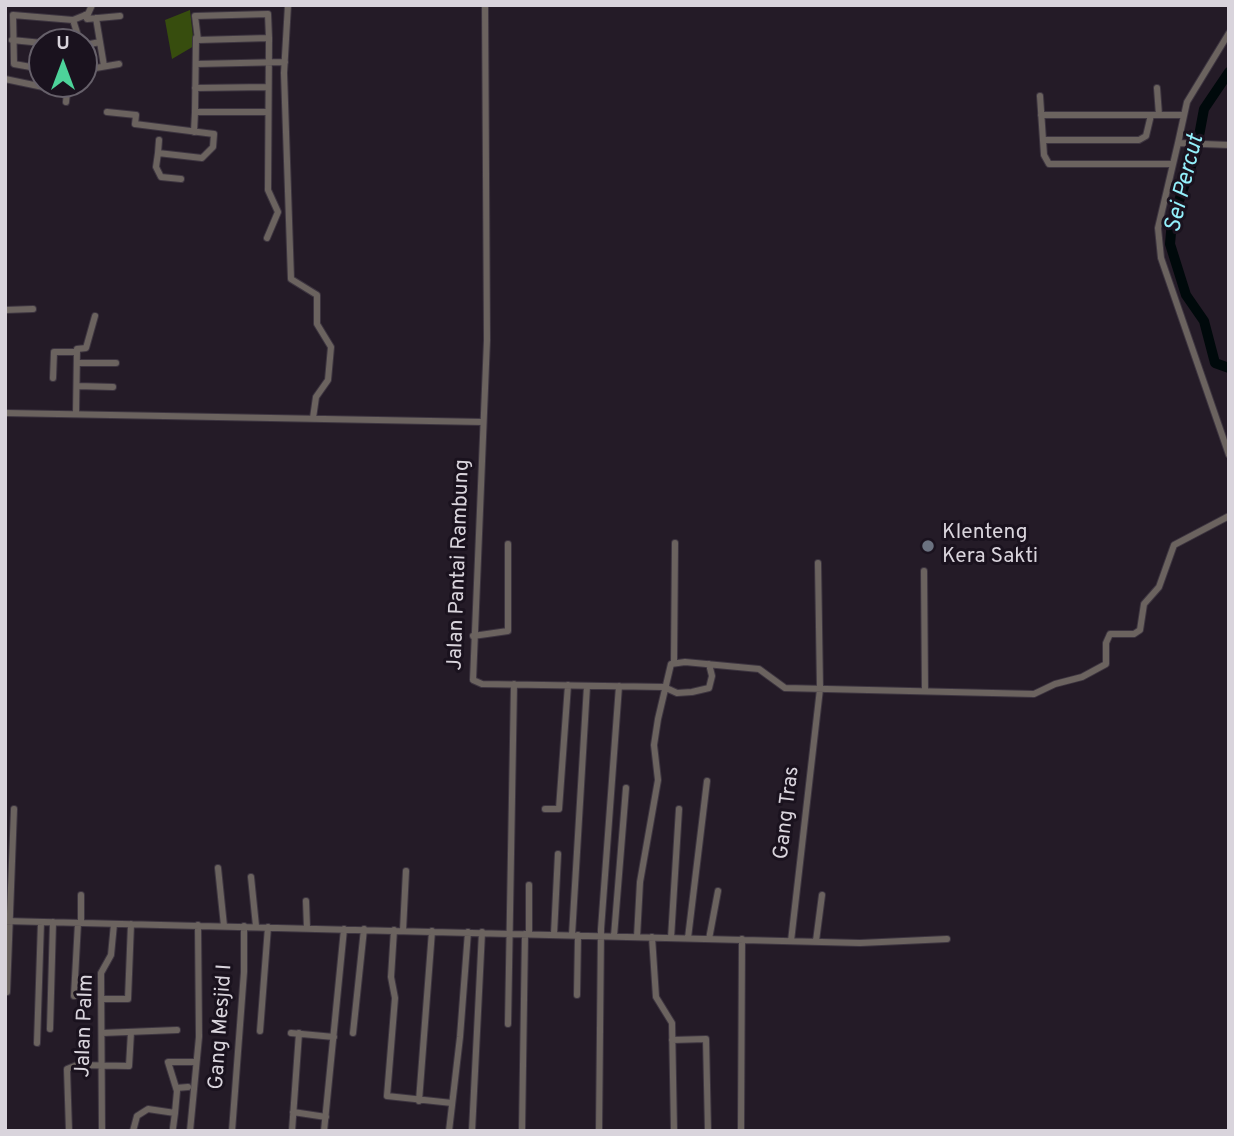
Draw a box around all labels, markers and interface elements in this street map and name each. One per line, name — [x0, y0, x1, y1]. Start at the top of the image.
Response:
north arrow — [28, 28, 98, 98]
text: U — [56, 32, 70, 56]
water label: Sei Percut — [1160, 132, 1212, 236]
street label: Jalan Pantai Rambung — [444, 459, 476, 671]
place label: Klenteng Kera Sakti — [942, 521, 1038, 571]
marker: Klenteng Kera Sakti — [920, 538, 936, 554]
street label: Gang Tras — [770, 765, 806, 861]
street label: Gang Mesjid I — [205, 963, 239, 1091]
street label: Jalan Palm — [72, 974, 100, 1078]

